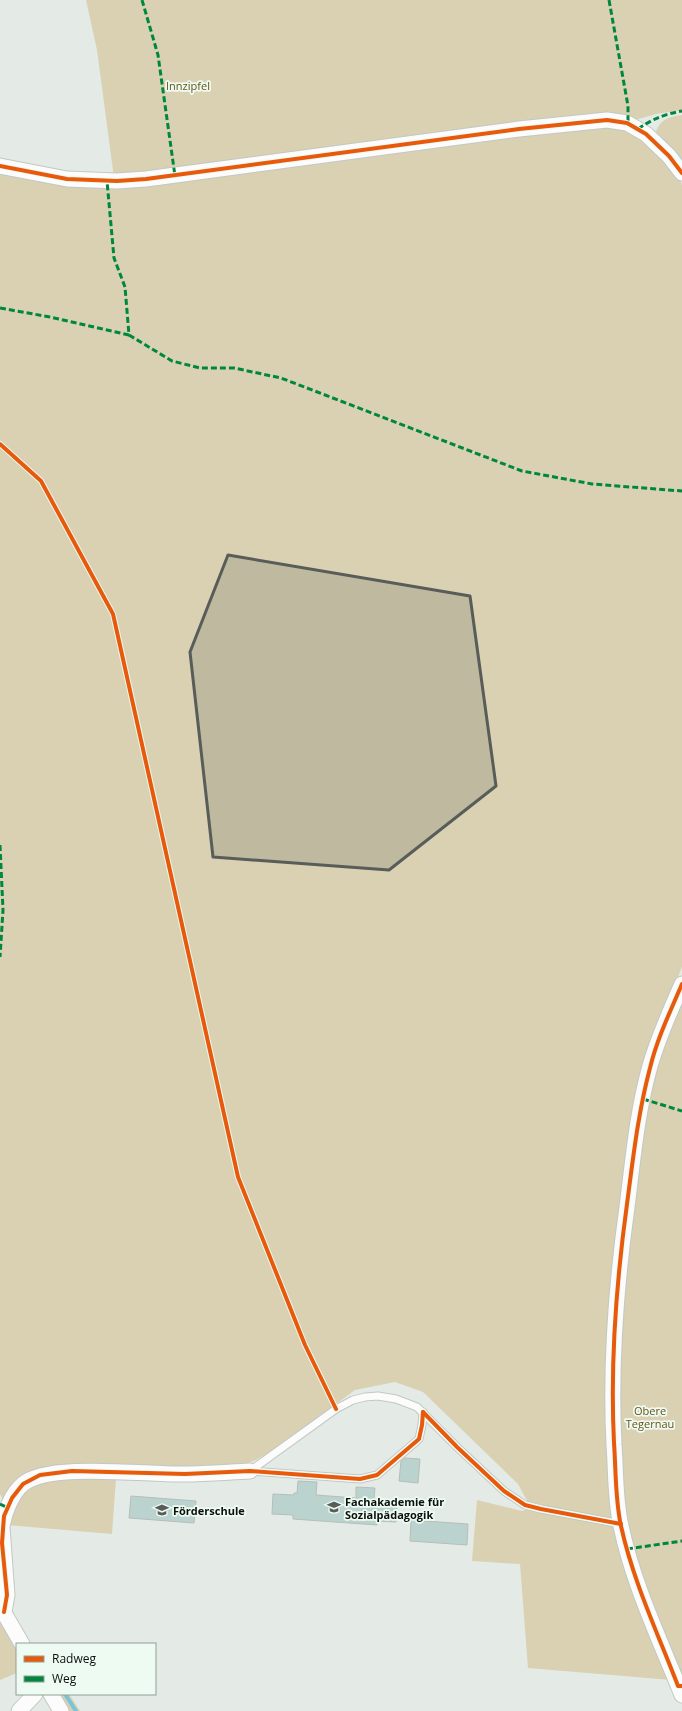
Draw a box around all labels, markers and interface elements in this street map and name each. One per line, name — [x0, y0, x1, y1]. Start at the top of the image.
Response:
park label: Innzipfel — [166, 78, 210, 93]
park label: Obere Tegernau — [626, 1403, 674, 1431]
place label: Fachakademie für Sozialpädagogik — [345, 1494, 444, 1522]
school or university icon: Fachakademie für Sozialpädagogik — [326, 1499, 342, 1515]
school or university icon: Förderschule — [154, 1502, 170, 1518]
place label: Förderschule — [173, 1503, 245, 1518]
legend — [16, 1643, 156, 1695]
text: Radweg — [52, 1650, 96, 1667]
text: Weg — [52, 1670, 77, 1687]

